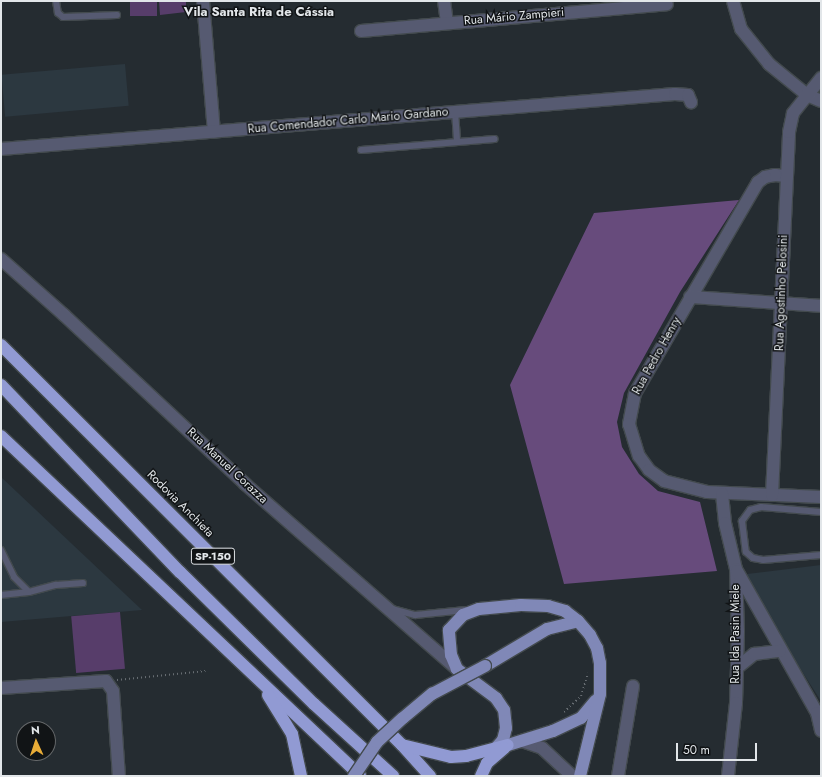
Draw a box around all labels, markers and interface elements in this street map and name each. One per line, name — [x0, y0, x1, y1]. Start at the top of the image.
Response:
district label: Vila Santa Rita de Cássia — [184, 4, 334, 20]
street label: Rua Mário Zampieri — [463, 5, 565, 29]
street label: Rua Comendador Carlo Mario Gardano — [247, 105, 449, 137]
street label: Rua Agostinho Pelosini — [773, 235, 791, 351]
street label: Rua Pedro Henry — [630, 315, 684, 397]
street label: Rua Manuel Corazza — [184, 425, 270, 507]
street label: Rodovia Anchieta — [144, 468, 216, 540]
road number: SP-150 — [190, 547, 236, 565]
street label: Rua Ida Pasin Miele — [729, 584, 743, 684]
north arrow — [16, 721, 56, 761]
text: N — [31, 722, 40, 738]
scale bar — [678, 735, 759, 761]
text: 50 m — [683, 741, 710, 759]

